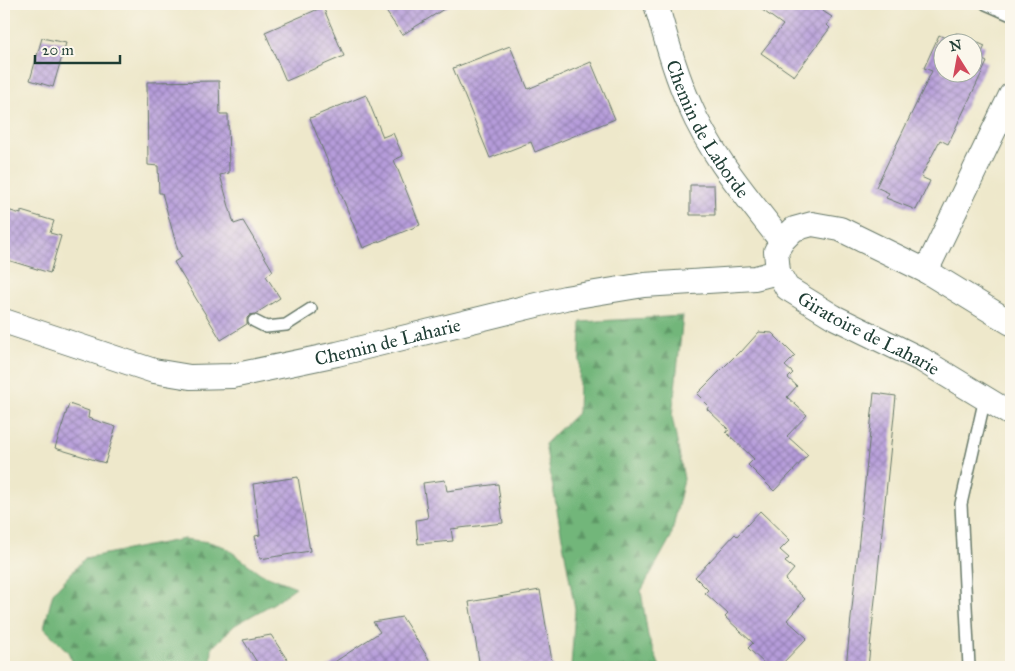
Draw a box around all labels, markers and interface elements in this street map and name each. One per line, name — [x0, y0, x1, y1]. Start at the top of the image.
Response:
scale bar — [35, 32, 120, 64]
north arrow — [932, 32, 982, 82]
text: N — [948, 36, 963, 55]
text: 20 m — [42, 41, 74, 59]
street label: Chemin de Laborde — [661, 57, 754, 203]
street label: Giratoire de Laharie — [793, 286, 944, 380]
street label: Chemin de Laharie — [313, 313, 463, 370]

